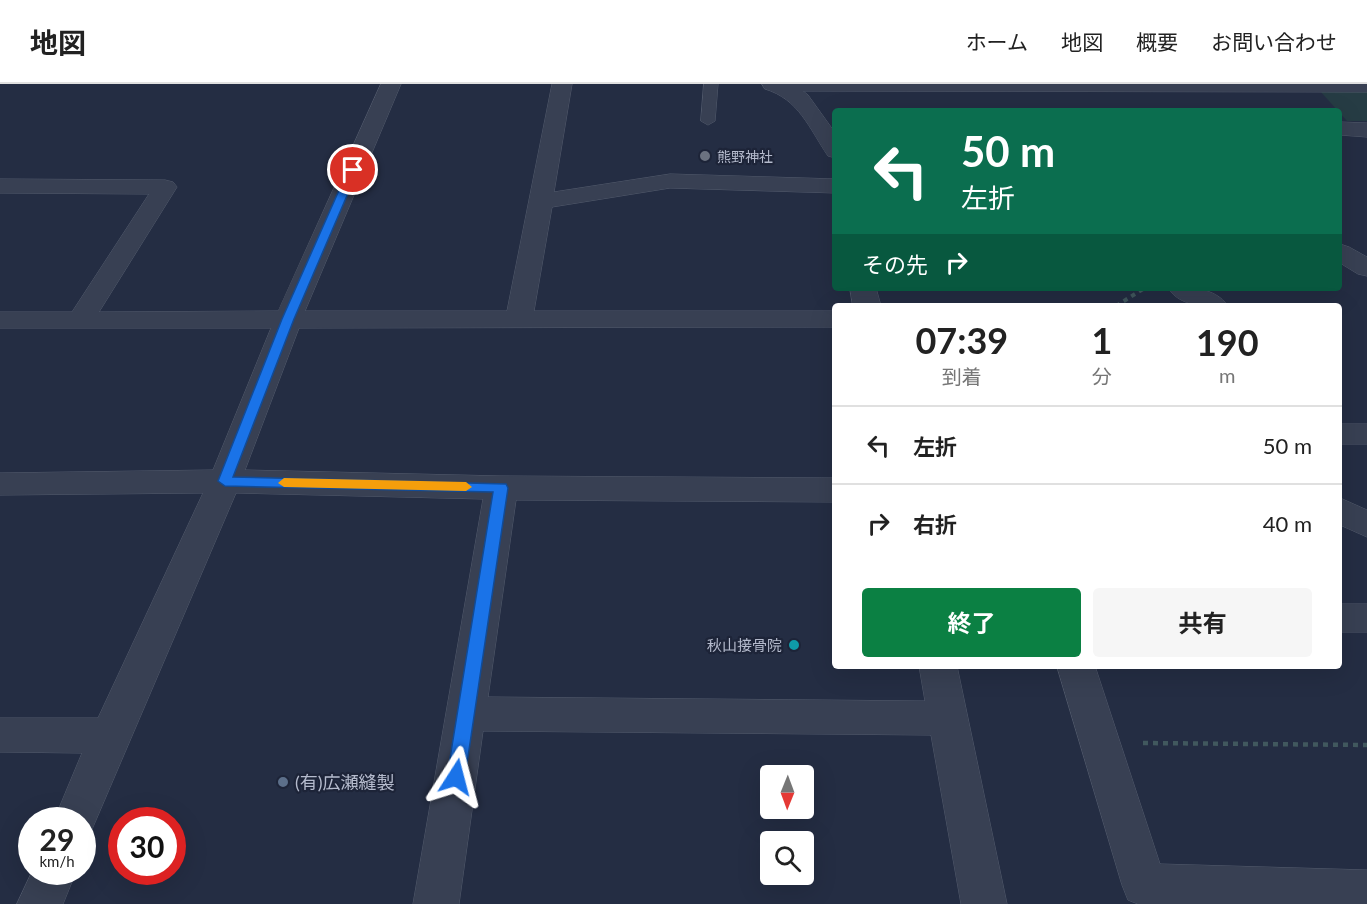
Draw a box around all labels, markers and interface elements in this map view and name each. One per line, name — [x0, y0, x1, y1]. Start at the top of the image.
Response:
text: 地図 — [30, 25, 86, 59]
text: ホーム — [966, 29, 1028, 54]
text: 地図 — [1061, 29, 1103, 54]
text: 概要 — [1136, 29, 1178, 54]
text: お問い合わせ — [1211, 29, 1337, 54]
text: 50 m — [961, 126, 1055, 176]
icon: left — [862, 132, 940, 210]
pin — [327, 144, 378, 195]
place label: 熊野神社 — [717, 148, 773, 165]
marker: 熊野神社 — [698, 149, 712, 163]
icon: arrive — [336, 153, 369, 186]
text: 左折 — [961, 181, 1015, 214]
icon: right — [940, 246, 973, 279]
text: その先 — [862, 251, 928, 278]
text: 07:39 — [915, 318, 1008, 362]
text: 1 — [1092, 318, 1113, 362]
text: 190 — [1196, 320, 1259, 364]
text: m — [1219, 363, 1235, 387]
text: 到着 — [942, 364, 982, 388]
text: 分 — [1092, 364, 1112, 388]
icon: left — [862, 429, 895, 462]
text: 50 m — [1263, 432, 1312, 459]
text: 左折 — [913, 433, 957, 460]
icon: right — [862, 507, 895, 540]
text: 40 m — [1263, 510, 1312, 537]
text: 右折 — [913, 511, 957, 538]
button: 終了 — [862, 588, 1081, 657]
button: 共有 — [1093, 588, 1312, 657]
place label: 秋山接骨院 — [707, 636, 782, 654]
marker: 秋山接骨院 — [787, 638, 801, 652]
position arrow — [424, 745, 488, 809]
north arrow — [760, 765, 814, 819]
map controls — [760, 765, 814, 885]
place label: (有)広瀬縫製 — [295, 771, 395, 793]
marker: (有)広瀬縫製 — [276, 775, 290, 789]
speed limit sign: 30 — [108, 807, 186, 885]
text: 29 — [40, 821, 74, 857]
button: search — [760, 831, 814, 885]
text: km/h — [39, 852, 75, 870]

